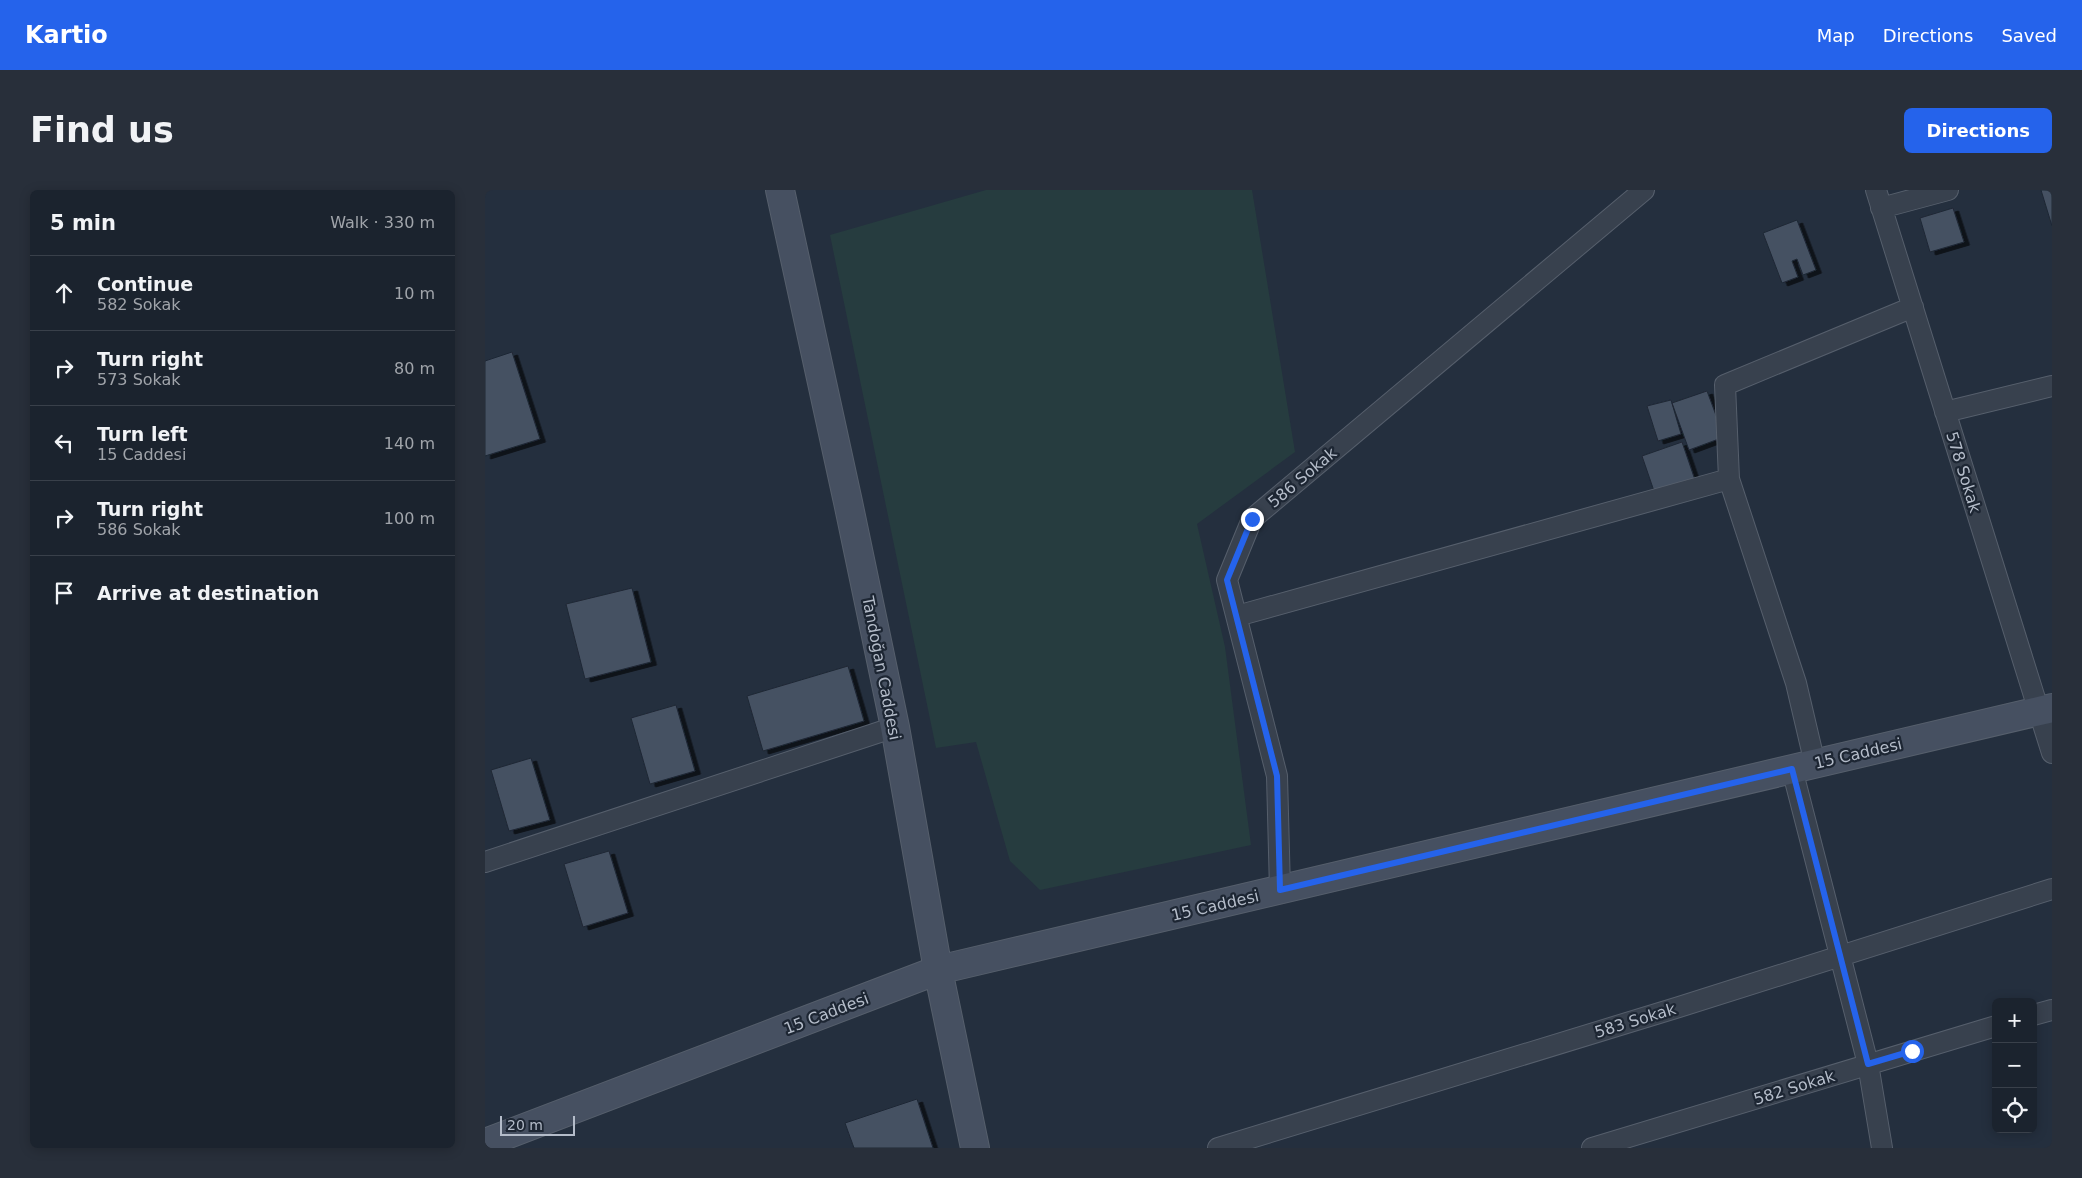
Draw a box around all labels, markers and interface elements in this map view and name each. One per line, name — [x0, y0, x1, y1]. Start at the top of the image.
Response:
text: Kartio — [25, 21, 108, 49]
text: Map — [1817, 25, 1855, 46]
text: Directions — [1883, 25, 1973, 46]
text: Saved — [2001, 25, 2057, 46]
button: Directions — [1904, 108, 2052, 153]
text: Find us — [30, 110, 174, 150]
text: 5 min — [50, 211, 116, 235]
text: Walk · 330 m — [330, 213, 435, 232]
text: Continue — [97, 273, 193, 295]
icon: ahead — [50, 279, 78, 307]
text: 10 m — [394, 284, 435, 303]
text: 582 Sokak — [97, 295, 181, 314]
text: Turn right — [97, 348, 203, 370]
icon: right — [50, 354, 78, 382]
text: 80 m — [394, 359, 435, 378]
text: 573 Sokak — [97, 370, 181, 389]
text: Turn left — [97, 423, 188, 445]
icon: left — [50, 429, 78, 457]
street label: 578 Sokak — [1942, 429, 1985, 516]
text: 140 m — [384, 434, 435, 453]
street label: 586 Sokak — [1264, 443, 1341, 512]
text: 15 Caddesi — [97, 445, 186, 464]
text: Turn right — [97, 498, 203, 520]
icon: right — [50, 504, 78, 532]
route end — [1241, 508, 1264, 531]
text: 100 m — [384, 509, 435, 528]
text: 586 Sokak — [97, 520, 181, 539]
icon: arrive — [50, 579, 78, 607]
text: Arrive at destination — [97, 582, 319, 604]
street label: Tandoğan Caddesi — [858, 594, 905, 742]
street label: 15 Caddesi — [1812, 734, 1904, 773]
street label: 15 Caddesi — [1169, 886, 1261, 925]
street label: 15 Caddesi — [781, 989, 871, 1038]
map controls — [1992, 998, 2037, 1133]
button: + — [1992, 998, 2037, 1043]
street label: 583 Sokak — [1592, 999, 1679, 1042]
route start — [1901, 1040, 1924, 1063]
button: − — [1992, 1043, 2037, 1088]
street label: 582 Sokak — [1751, 1066, 1838, 1109]
button: locate — [1992, 1088, 2037, 1133]
scale bar — [500, 1113, 575, 1136]
text: 20 m — [507, 1117, 543, 1133]

